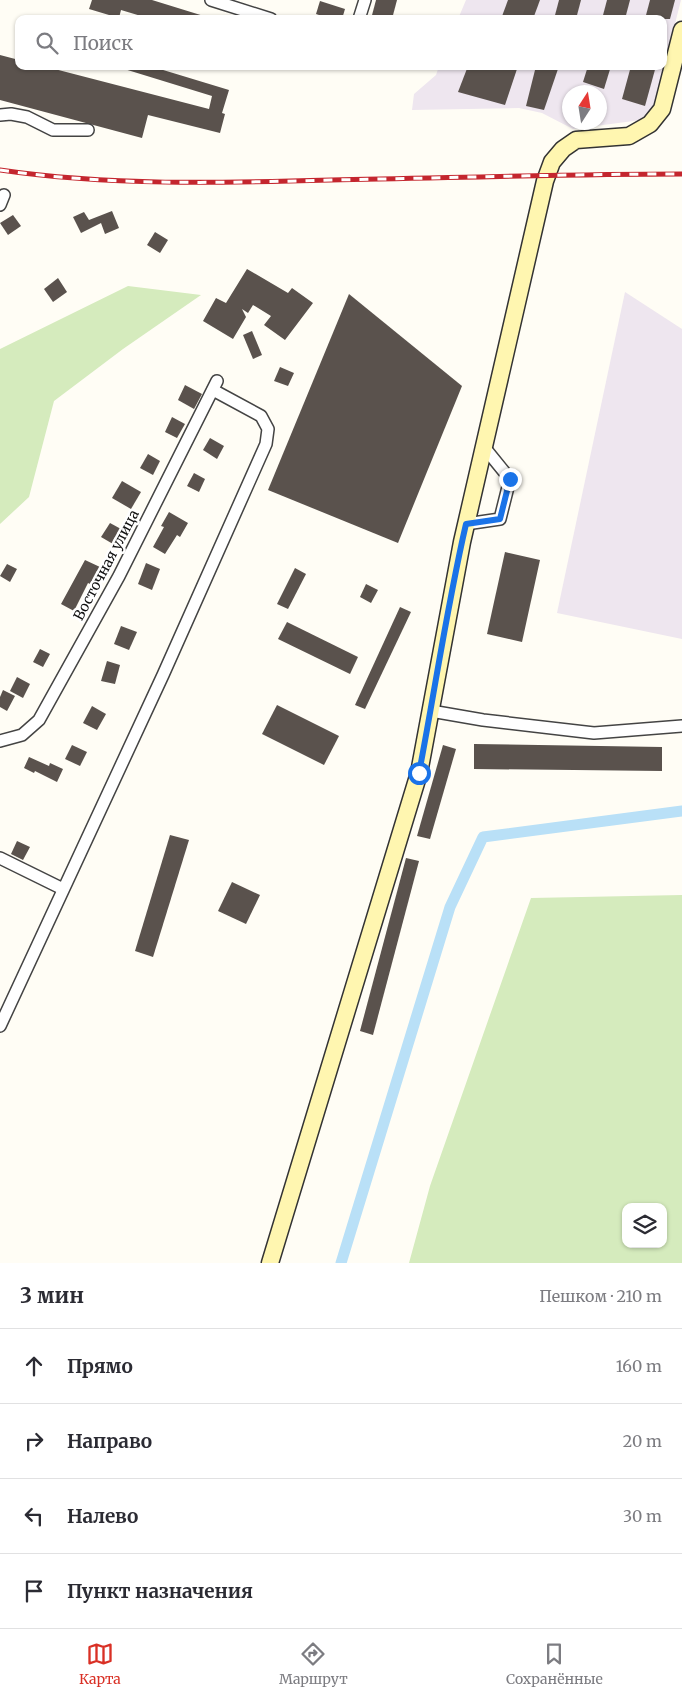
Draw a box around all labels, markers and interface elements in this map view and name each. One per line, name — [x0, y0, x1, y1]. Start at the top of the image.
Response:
search box — [15, 15, 667, 70]
icon: search — [33, 29, 61, 57]
text: Поиск — [73, 31, 133, 55]
north arrow — [562, 85, 607, 130]
route end — [499, 468, 522, 491]
street label: Восточная улица — [69, 506, 143, 623]
route start — [408, 762, 431, 785]
map controls — [622, 1203, 667, 1248]
button: layers — [622, 1203, 667, 1248]
text: 3 мин — [20, 1282, 84, 1309]
text: Пешком · 210 m — [539, 1286, 662, 1306]
icon: ahead — [20, 1352, 48, 1380]
text: Прямо — [67, 1354, 133, 1378]
text: 160 m — [616, 1356, 662, 1376]
icon: right — [20, 1427, 48, 1455]
text: Направо — [67, 1429, 152, 1453]
text: 20 m — [623, 1431, 662, 1451]
icon: left — [20, 1502, 48, 1530]
text: Налево — [67, 1504, 138, 1528]
text: 30 m — [623, 1506, 662, 1526]
icon: arrive — [20, 1577, 48, 1605]
text: Пункт назначения — [67, 1579, 253, 1603]
tab: Карта — [79, 1640, 121, 1688]
tab: Маршрут — [279, 1640, 348, 1688]
tab: Сохранённые — [506, 1640, 603, 1688]

